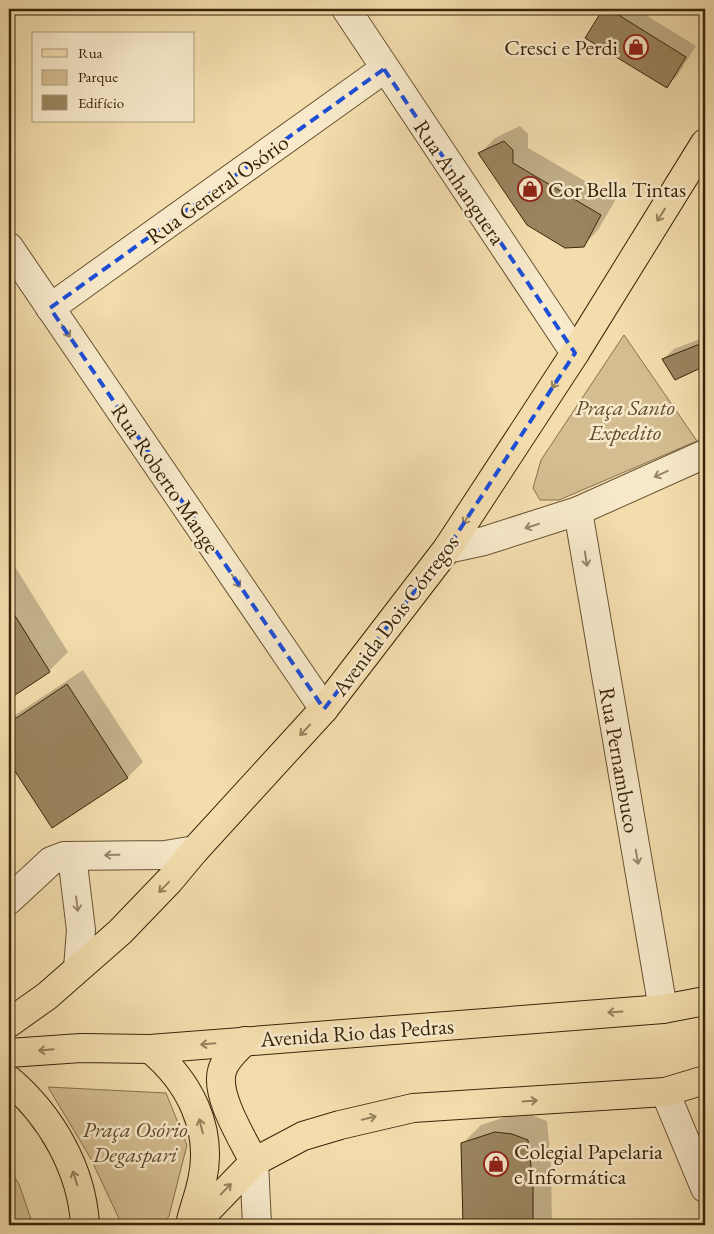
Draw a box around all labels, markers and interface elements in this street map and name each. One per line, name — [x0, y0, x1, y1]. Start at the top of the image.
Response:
legend — [32, 32, 195, 122]
place label: Cresci e Perdi — [504, 33, 618, 62]
shop icon: Cresci e Perdi — [623, 34, 649, 60]
text: Rua — [78, 43, 103, 62]
text: Parque — [78, 67, 118, 86]
text: Edifício — [78, 93, 124, 112]
street label: Rua Anhanguera — [407, 114, 512, 251]
street label: Rua General Osório — [140, 128, 294, 251]
place label: Cor Bella Tintas — [548, 175, 686, 204]
shop icon: Cor Bella Tintas — [517, 176, 543, 202]
one-way arrow — [656, 207, 666, 221]
one-way arrow — [61, 324, 71, 338]
one-way arrow — [551, 375, 561, 389]
park label: Praça Santo Expedito — [575, 393, 675, 447]
street label: Rua Roberto Mange — [105, 398, 227, 559]
one-way arrow — [654, 469, 669, 479]
one-way arrow — [462, 511, 473, 525]
one-way arrow — [524, 521, 540, 531]
street label: Avenida Dois Córregos — [325, 529, 465, 702]
one-way arrow — [581, 551, 591, 567]
one-way arrow — [231, 573, 241, 587]
street label: Rua Pernambuco — [592, 685, 647, 835]
one-way arrow — [299, 724, 311, 737]
one-way arrow — [632, 849, 642, 865]
one-way arrow — [104, 850, 120, 860]
one-way arrow — [158, 880, 170, 893]
one-way arrow — [72, 896, 82, 912]
one-way arrow — [607, 1008, 623, 1017]
street label: Avenida Rio das Pedras — [258, 1011, 455, 1054]
one-way arrow — [201, 1039, 217, 1048]
one-way arrow — [39, 1046, 55, 1055]
one-way arrow — [522, 1096, 538, 1105]
one-way arrow — [360, 1113, 376, 1122]
park label: Praça Osório Degaspari — [82, 1115, 188, 1169]
one-way arrow — [196, 1119, 206, 1135]
place label: Colegial Papelaria e Informática — [514, 1137, 663, 1191]
shop icon: Colegial Papelaria e Informática — [483, 1151, 509, 1177]
one-way arrow — [70, 1170, 80, 1186]
one-way arrow — [220, 1183, 232, 1195]

